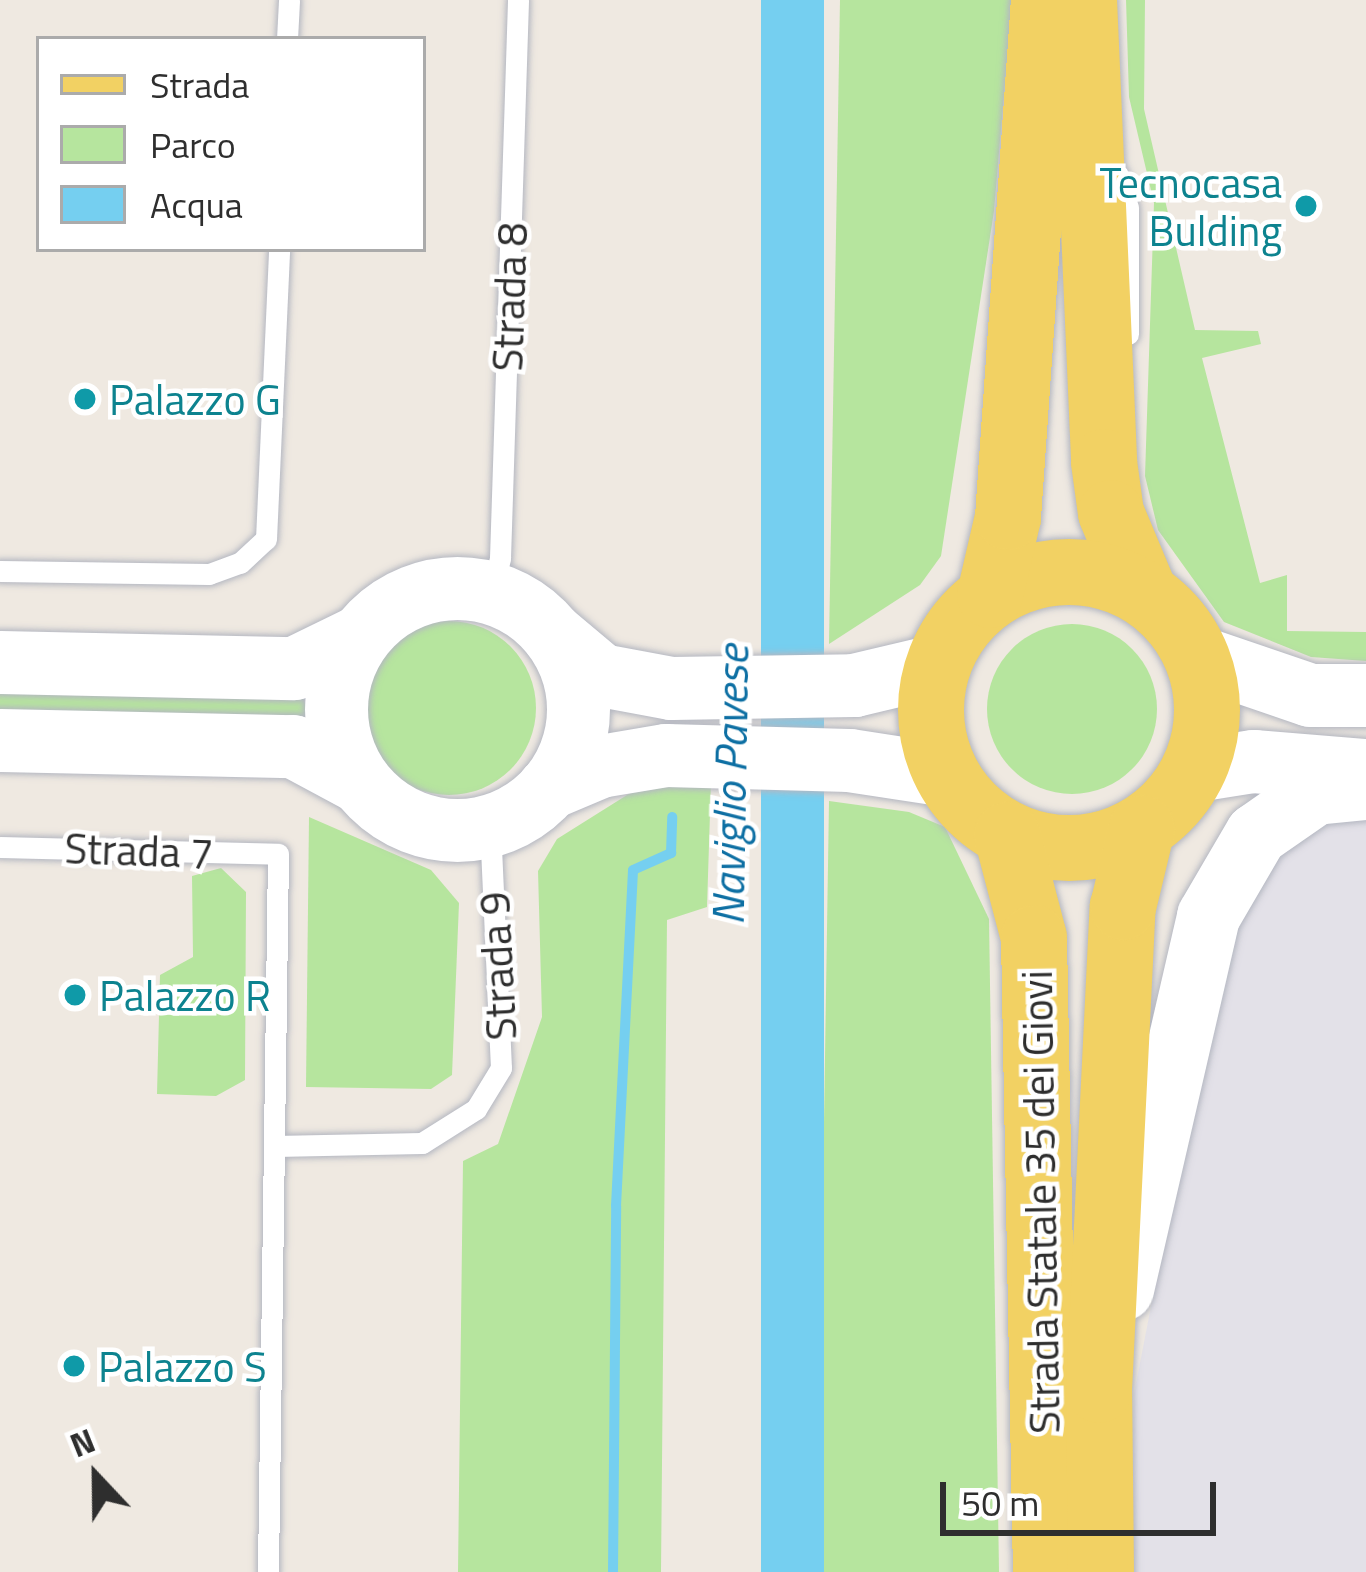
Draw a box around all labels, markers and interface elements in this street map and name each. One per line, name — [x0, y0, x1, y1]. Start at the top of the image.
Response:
legend — [36, 36, 426, 252]
text: Strada — [150, 57, 249, 112]
text: Parco — [150, 117, 236, 172]
place label: Tecnocasa Bulding — [1100, 157, 1282, 255]
text: Acqua — [150, 177, 243, 232]
marker: Tecnocasa Bulding — [1293, 193, 1319, 219]
street label: Strada 8 — [481, 222, 537, 372]
place label: Palazzo G — [109, 374, 281, 424]
marker: Palazzo G — [72, 386, 98, 412]
water label: Naviglio Pavese — [701, 644, 759, 926]
street label: Strada 7 — [64, 822, 214, 878]
street label: Strada 9 — [468, 890, 526, 1042]
place label: Palazzo R — [99, 970, 271, 1020]
street label: Strada Statale 35 dei Giovi — [1011, 970, 1069, 1434]
marker: Palazzo R — [62, 982, 88, 1008]
place label: Palazzo S — [98, 1341, 267, 1391]
marker: Palazzo S — [61, 1353, 87, 1379]
text: N — [63, 1415, 102, 1470]
north arrow — [36, 1416, 156, 1536]
scale bar — [946, 1458, 1222, 1532]
text: 50 m — [961, 1475, 1039, 1530]

